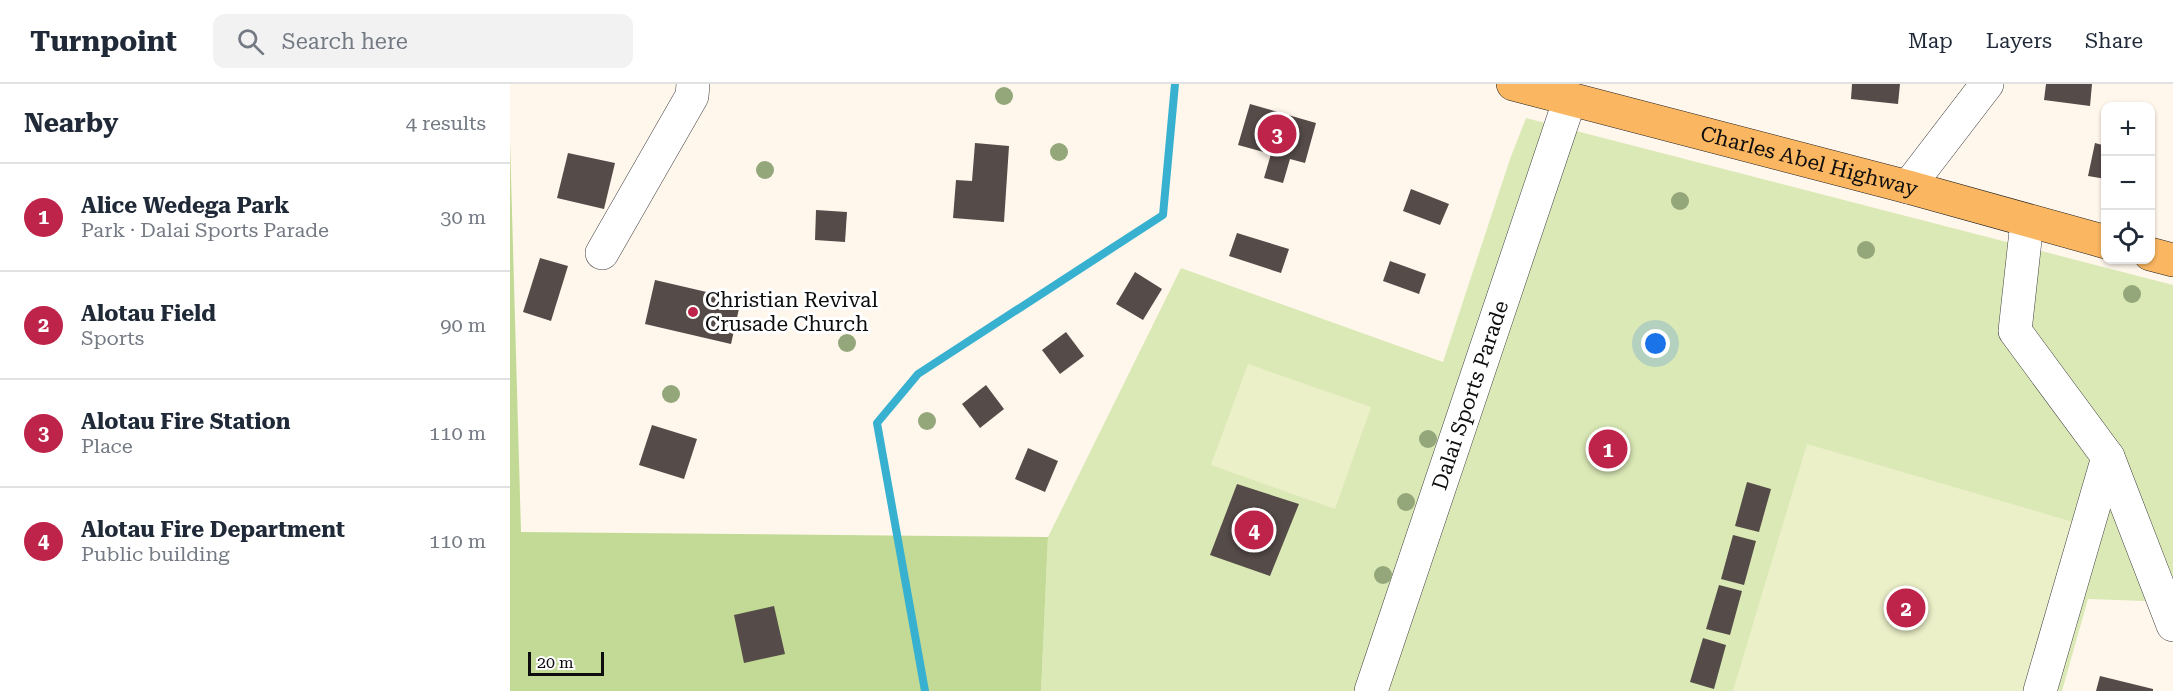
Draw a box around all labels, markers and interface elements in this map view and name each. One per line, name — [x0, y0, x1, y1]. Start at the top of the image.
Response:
search box — [213, 14, 633, 68]
text: Turnpoint — [30, 25, 177, 58]
icon: search — [234, 25, 267, 58]
text: Search here — [282, 29, 408, 54]
text: Map — [1908, 29, 1953, 53]
text: Layers — [1986, 29, 2052, 53]
text: Share — [2085, 29, 2143, 53]
map controls — [2101, 102, 2155, 264]
button: + — [2101, 102, 2155, 156]
text: Nearby — [24, 108, 118, 138]
text: 4 results — [406, 111, 486, 135]
pin: 3 — [1258, 112, 1296, 156]
street label: Charles Abel Highway — [1698, 121, 1921, 201]
button: − — [2101, 156, 2155, 210]
text: Alice Wedega Park — [81, 193, 289, 218]
text: 1 — [38, 205, 49, 229]
text: 30 m — [440, 205, 486, 229]
button: locate — [2101, 210, 2155, 264]
text: Park · Dalai Sports Parade — [81, 218, 329, 242]
place label: Christian Revival Crusade Church — [705, 288, 878, 336]
street label: Dalai Sports Parade — [1427, 297, 1513, 493]
text: Alotau Field — [81, 301, 216, 326]
marker: Christian Revival Crusade Church — [686, 305, 700, 319]
text: 2 — [38, 313, 49, 337]
text: 90 m — [440, 313, 486, 337]
text: Sports — [81, 326, 144, 350]
your location — [1641, 329, 1670, 358]
text: Alotau Fire Station — [81, 409, 291, 434]
text: 3 — [38, 421, 49, 445]
text: 110 m — [429, 421, 486, 445]
pin: 1 — [1588, 426, 1628, 472]
text: Place — [81, 434, 133, 458]
pin: 4 — [1234, 508, 1274, 552]
text: Alotau Fire Department — [81, 517, 345, 542]
text: 4 — [38, 529, 49, 553]
text: 110 m — [429, 529, 486, 553]
text: Public building — [81, 542, 230, 566]
pin: 2 — [1886, 586, 1926, 630]
scale bar — [528, 649, 604, 676]
text: 20 m — [537, 653, 574, 672]

